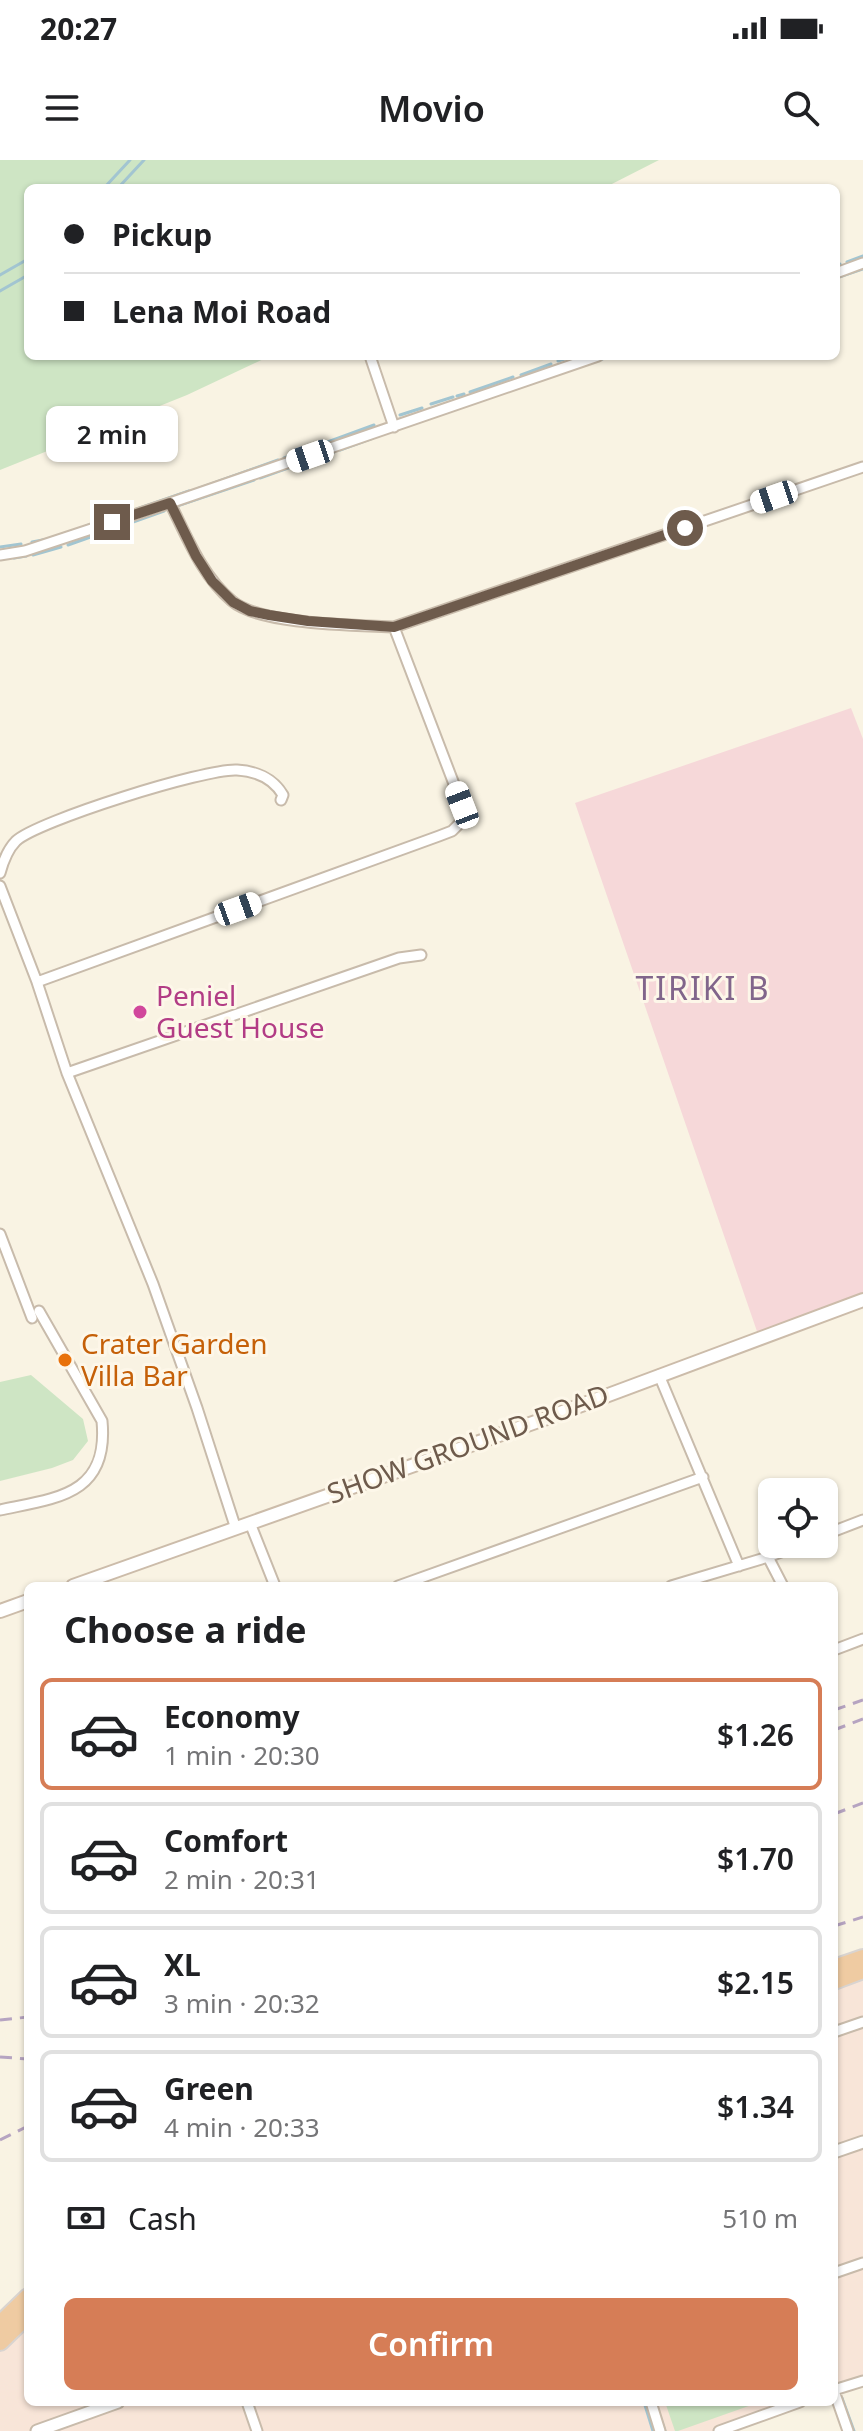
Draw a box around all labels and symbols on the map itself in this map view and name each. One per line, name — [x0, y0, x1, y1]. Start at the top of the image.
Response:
callout: 2 min — [46, 406, 178, 462]
car — [283, 437, 337, 475]
car — [747, 478, 801, 516]
route end — [94, 504, 130, 540]
route start — [667, 510, 703, 546]
car — [442, 778, 482, 832]
car — [211, 890, 265, 928]
district label: TIRIKI B — [635, 966, 771, 1009]
place label: Peniel Guest House — [156, 976, 324, 1046]
marker: Peniel Guest House — [131, 1003, 149, 1021]
place label: Crater Garden Villa Bar — [81, 1324, 268, 1394]
marker: Crater Garden Villa Bar — [56, 1351, 74, 1369]
street label: SHOW GROUND ROAD — [322, 1374, 614, 1512]

